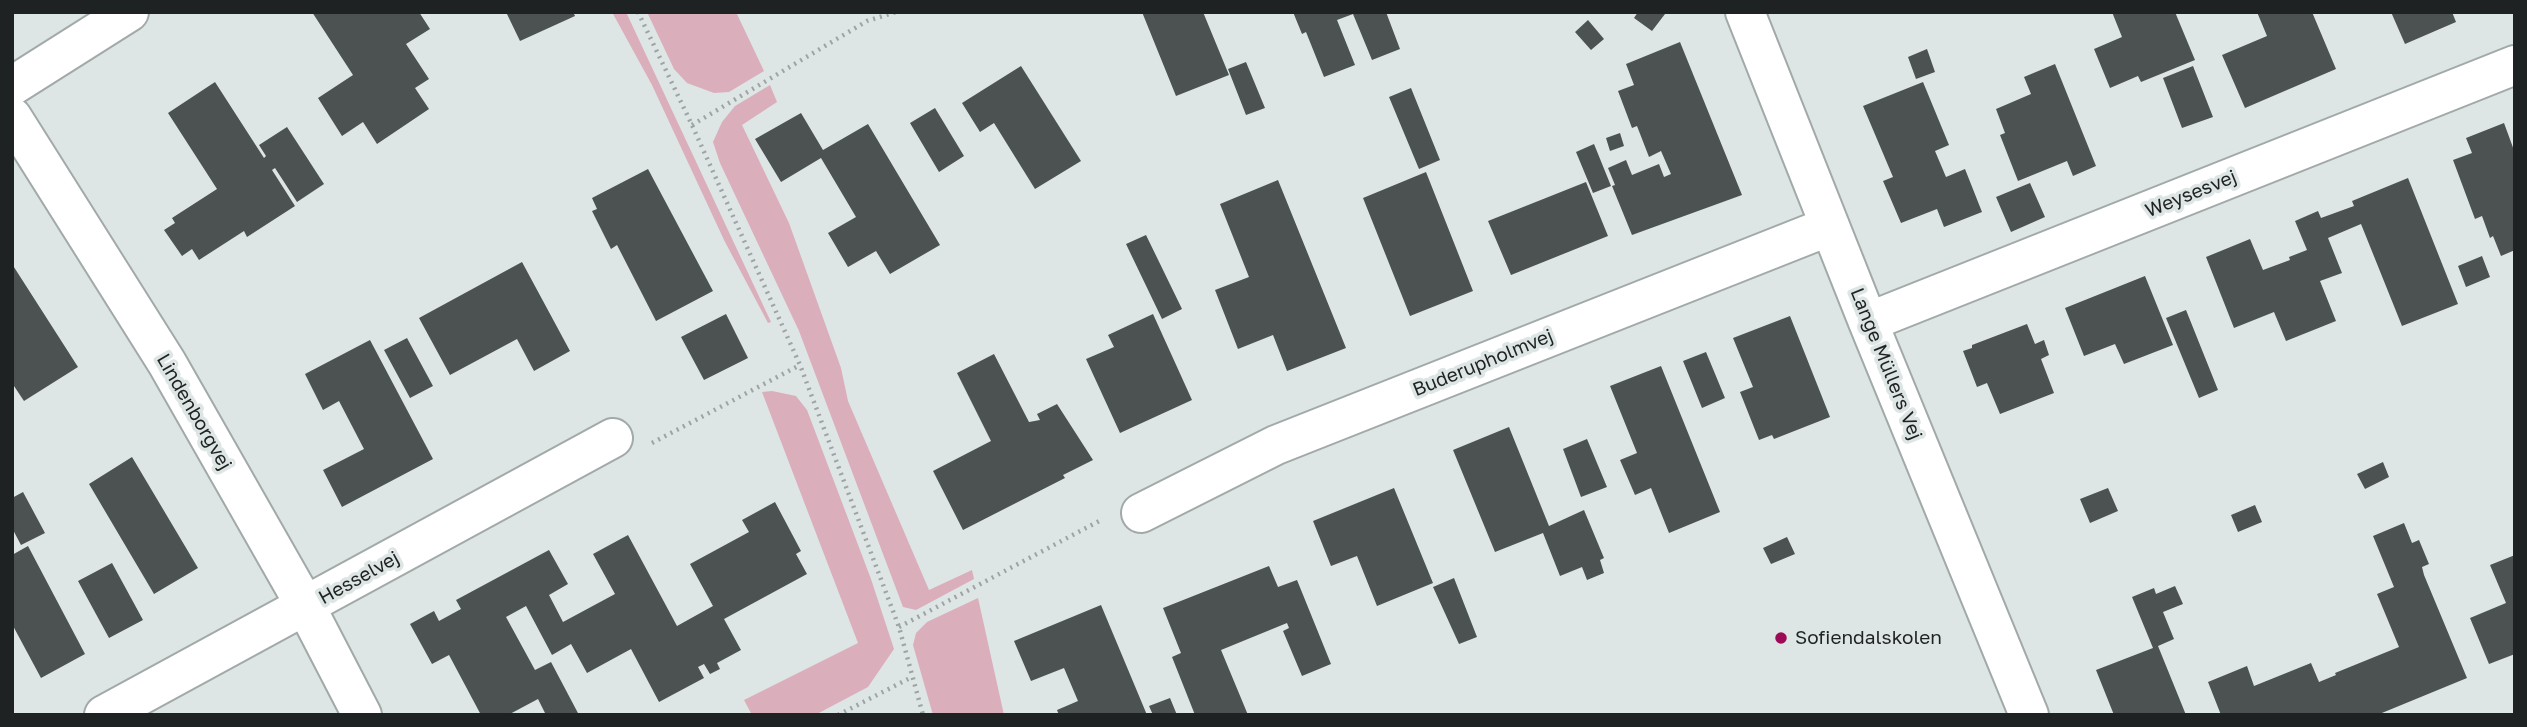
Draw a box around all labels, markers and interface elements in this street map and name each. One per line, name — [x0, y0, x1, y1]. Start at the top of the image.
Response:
street label: Weysesvej — [2142, 165, 2240, 223]
street label: Lange Müllers Vej — [1845, 285, 1927, 443]
street label: Buderupholmvej — [1409, 324, 1557, 402]
street label: Lindenborgvej — [152, 350, 236, 474]
street label: Hesselvej — [315, 547, 403, 609]
place label: Sofiendalskolen — [1795, 627, 1942, 649]
marker: Sofiendalskolen — [1773, 630, 1789, 646]

